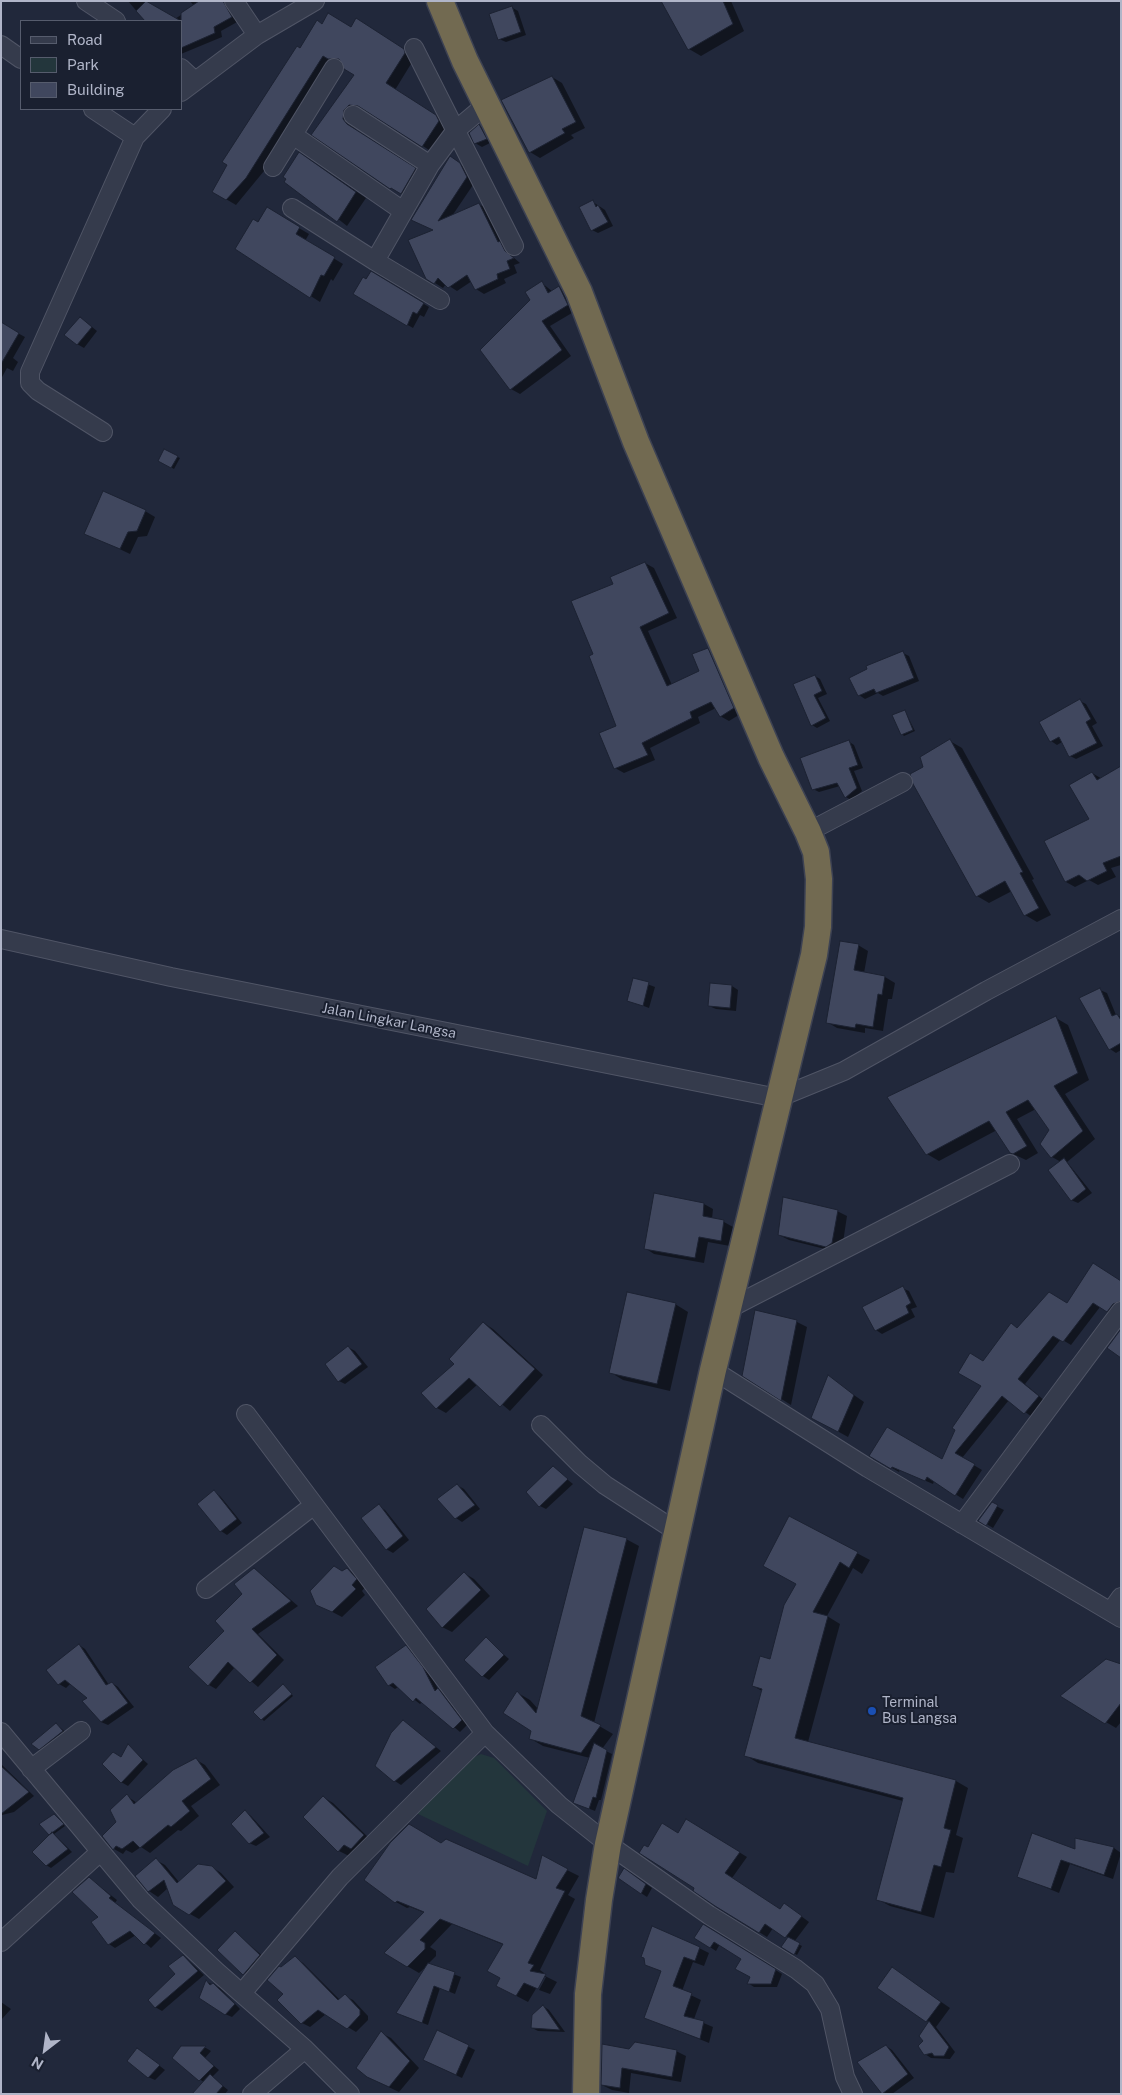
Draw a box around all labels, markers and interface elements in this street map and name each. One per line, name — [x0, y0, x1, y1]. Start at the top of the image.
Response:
legend — [20, 20, 182, 110]
text: Road — [67, 31, 103, 48]
text: Park — [67, 56, 99, 73]
text: Building — [67, 81, 125, 98]
street label: Jalan Lingkar Langsa — [321, 1000, 457, 1042]
place label: Terminal Bus Langsa — [882, 1695, 957, 1728]
marker: Terminal Bus Langsa — [866, 1705, 878, 1717]
north arrow — [20, 2025, 70, 2075]
text: N — [29, 2053, 46, 2073]

